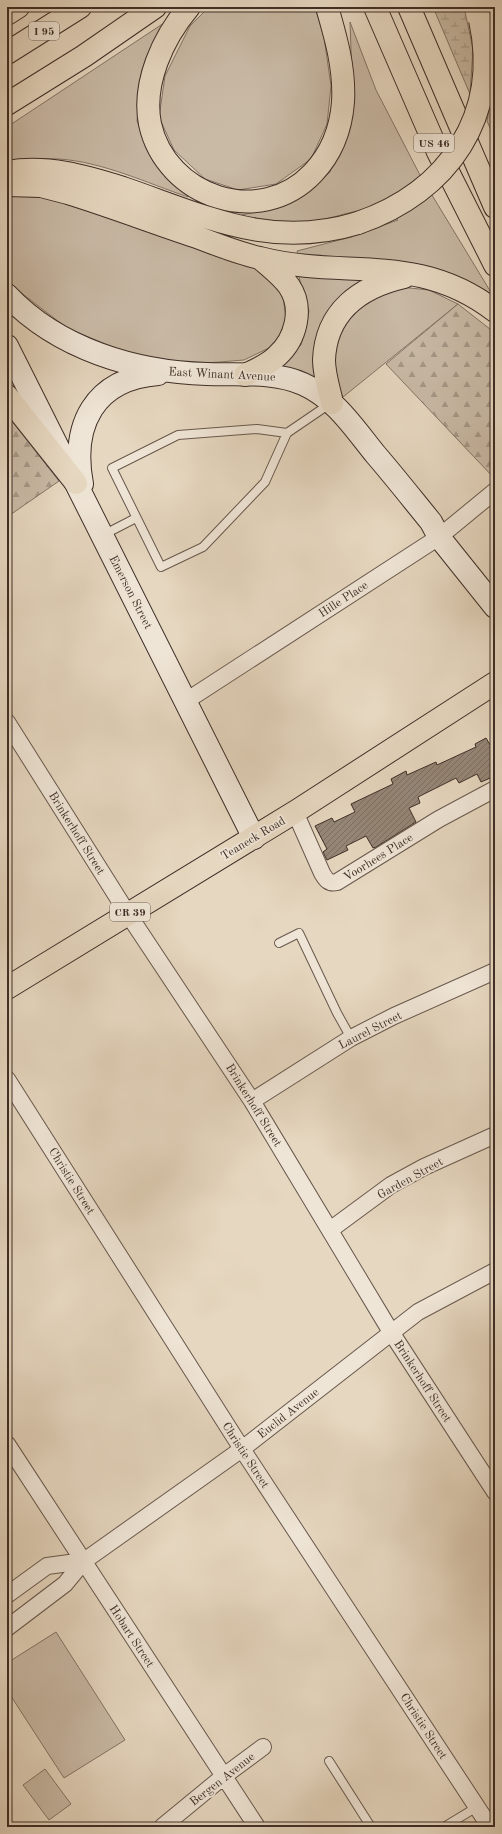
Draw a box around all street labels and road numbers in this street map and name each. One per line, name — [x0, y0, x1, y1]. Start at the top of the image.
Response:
road number: I 95 — [29, 22, 59, 40]
road number: US 46 — [414, 134, 454, 152]
street label: East Winant Avenue — [168, 366, 276, 384]
street label: Emerson Street — [106, 554, 154, 631]
street label: Hille Place — [317, 579, 371, 620]
street label: Brinkerhoff Street — [46, 790, 106, 877]
street label: Teaneck Road — [219, 815, 288, 863]
street label: Voorhees Place — [342, 832, 416, 884]
road number: CR 39 — [110, 903, 150, 921]
street label: Laurel Street — [337, 1010, 404, 1052]
street label: Brinkerhoff Street — [223, 1062, 283, 1149]
street label: Christie Street — [46, 1146, 96, 1217]
street label: Garden Street — [376, 1156, 445, 1202]
street label: Brinkerhoff Street — [391, 1338, 453, 1425]
street label: Euclid Avenue — [256, 1386, 322, 1441]
street label: Christie Street — [219, 1420, 271, 1491]
street label: Hobart Street — [107, 1603, 156, 1670]
street label: Christie Street — [397, 1691, 449, 1762]
street label: Bergen Avenue — [188, 1751, 258, 1809]

